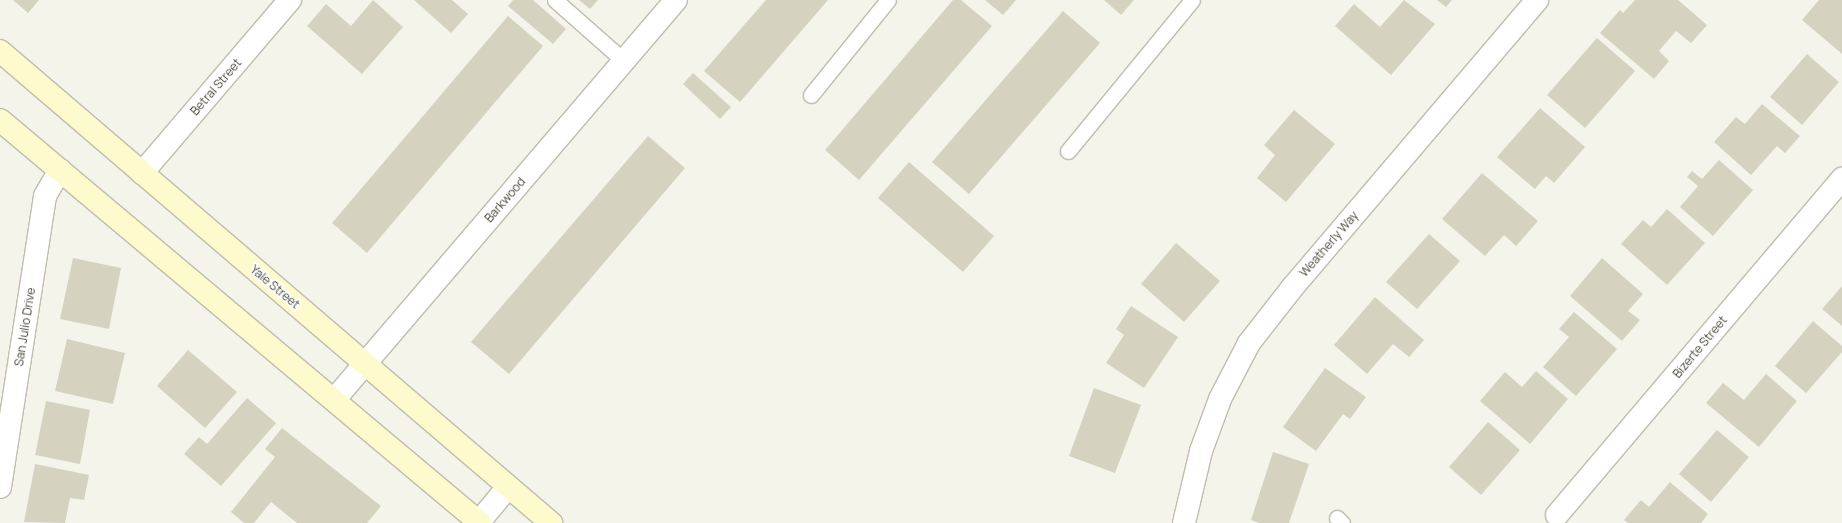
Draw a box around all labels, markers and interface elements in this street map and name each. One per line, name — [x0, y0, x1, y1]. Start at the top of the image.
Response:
street label: Betral Street — [187, 56, 245, 118]
street label: Barkwood — [482, 175, 528, 225]
street label: Weatherly Way — [1297, 208, 1361, 280]
street label: Yale Street — [247, 262, 303, 312]
street label: San Julio Drive — [12, 287, 38, 367]
street label: Bizerte Street — [1670, 313, 1730, 381]

